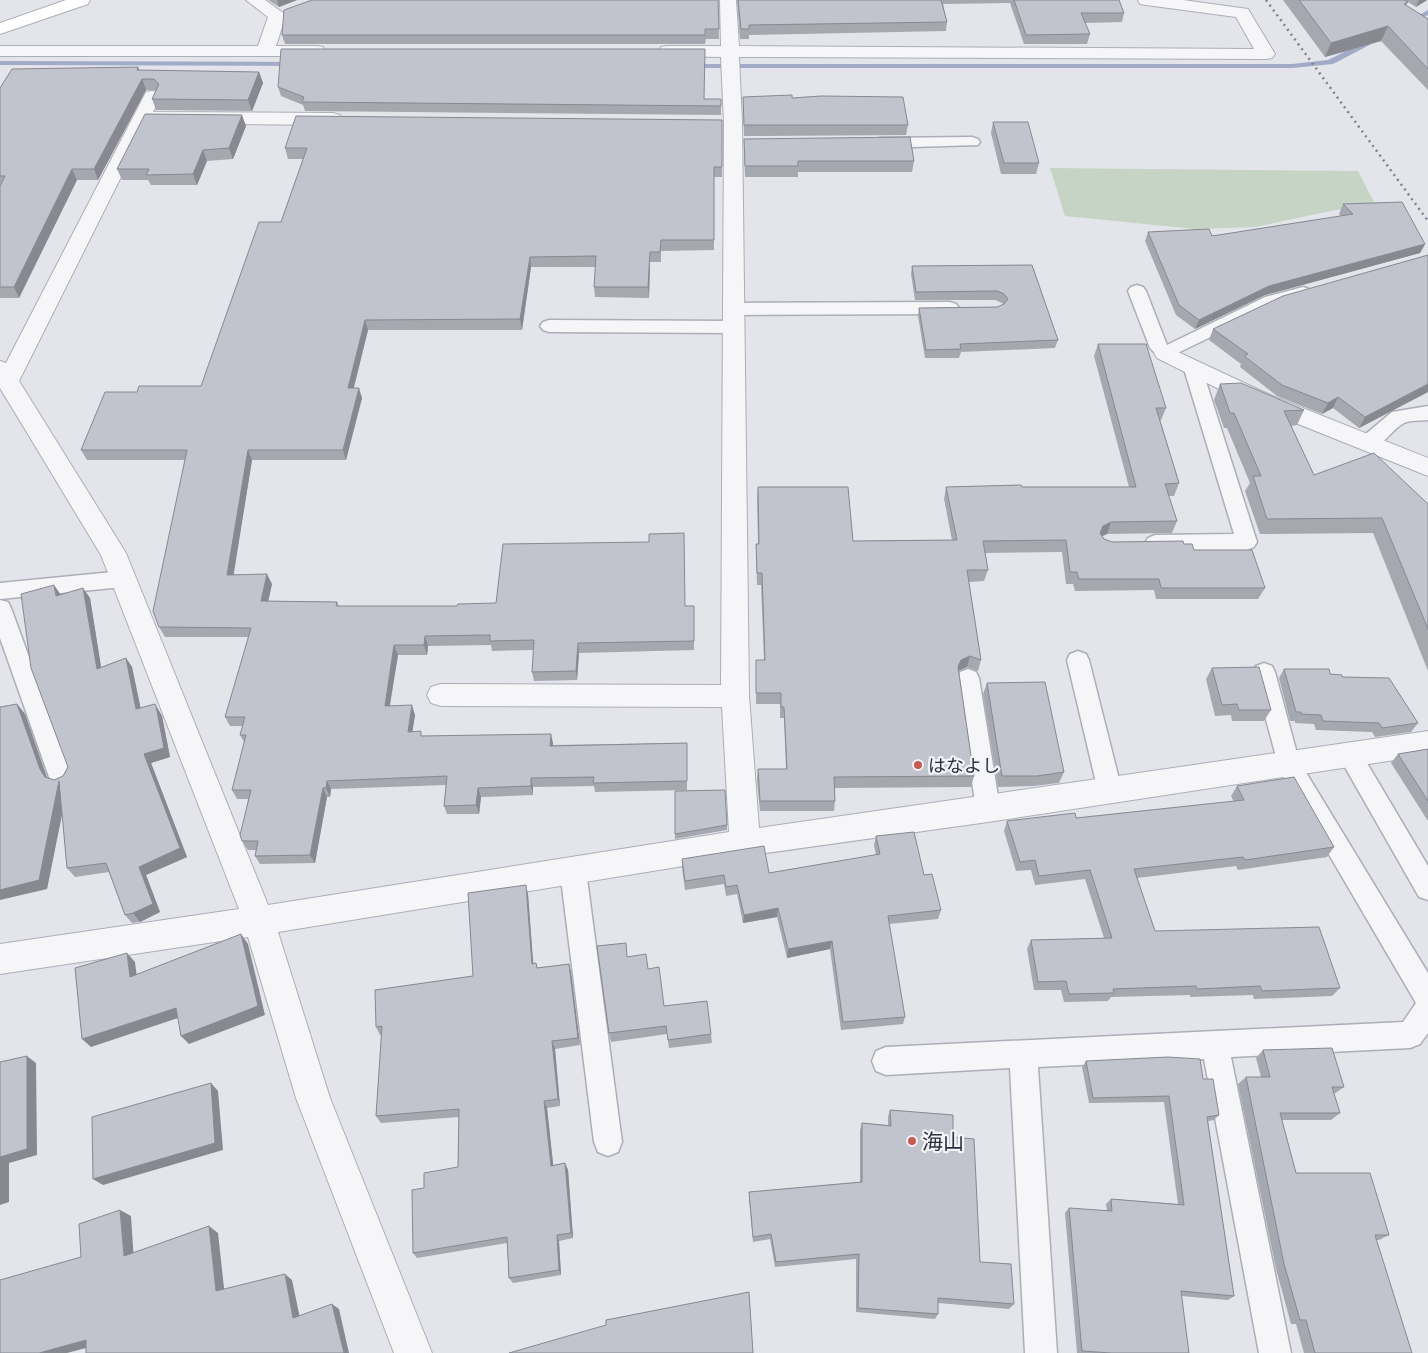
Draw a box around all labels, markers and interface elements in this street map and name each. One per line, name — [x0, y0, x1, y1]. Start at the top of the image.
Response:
place label: はなよし — [928, 754, 1000, 776]
marker: はなよし — [912, 759, 924, 771]
place label: 海山 — [922, 1128, 964, 1154]
marker: 海山 — [906, 1135, 918, 1147]

